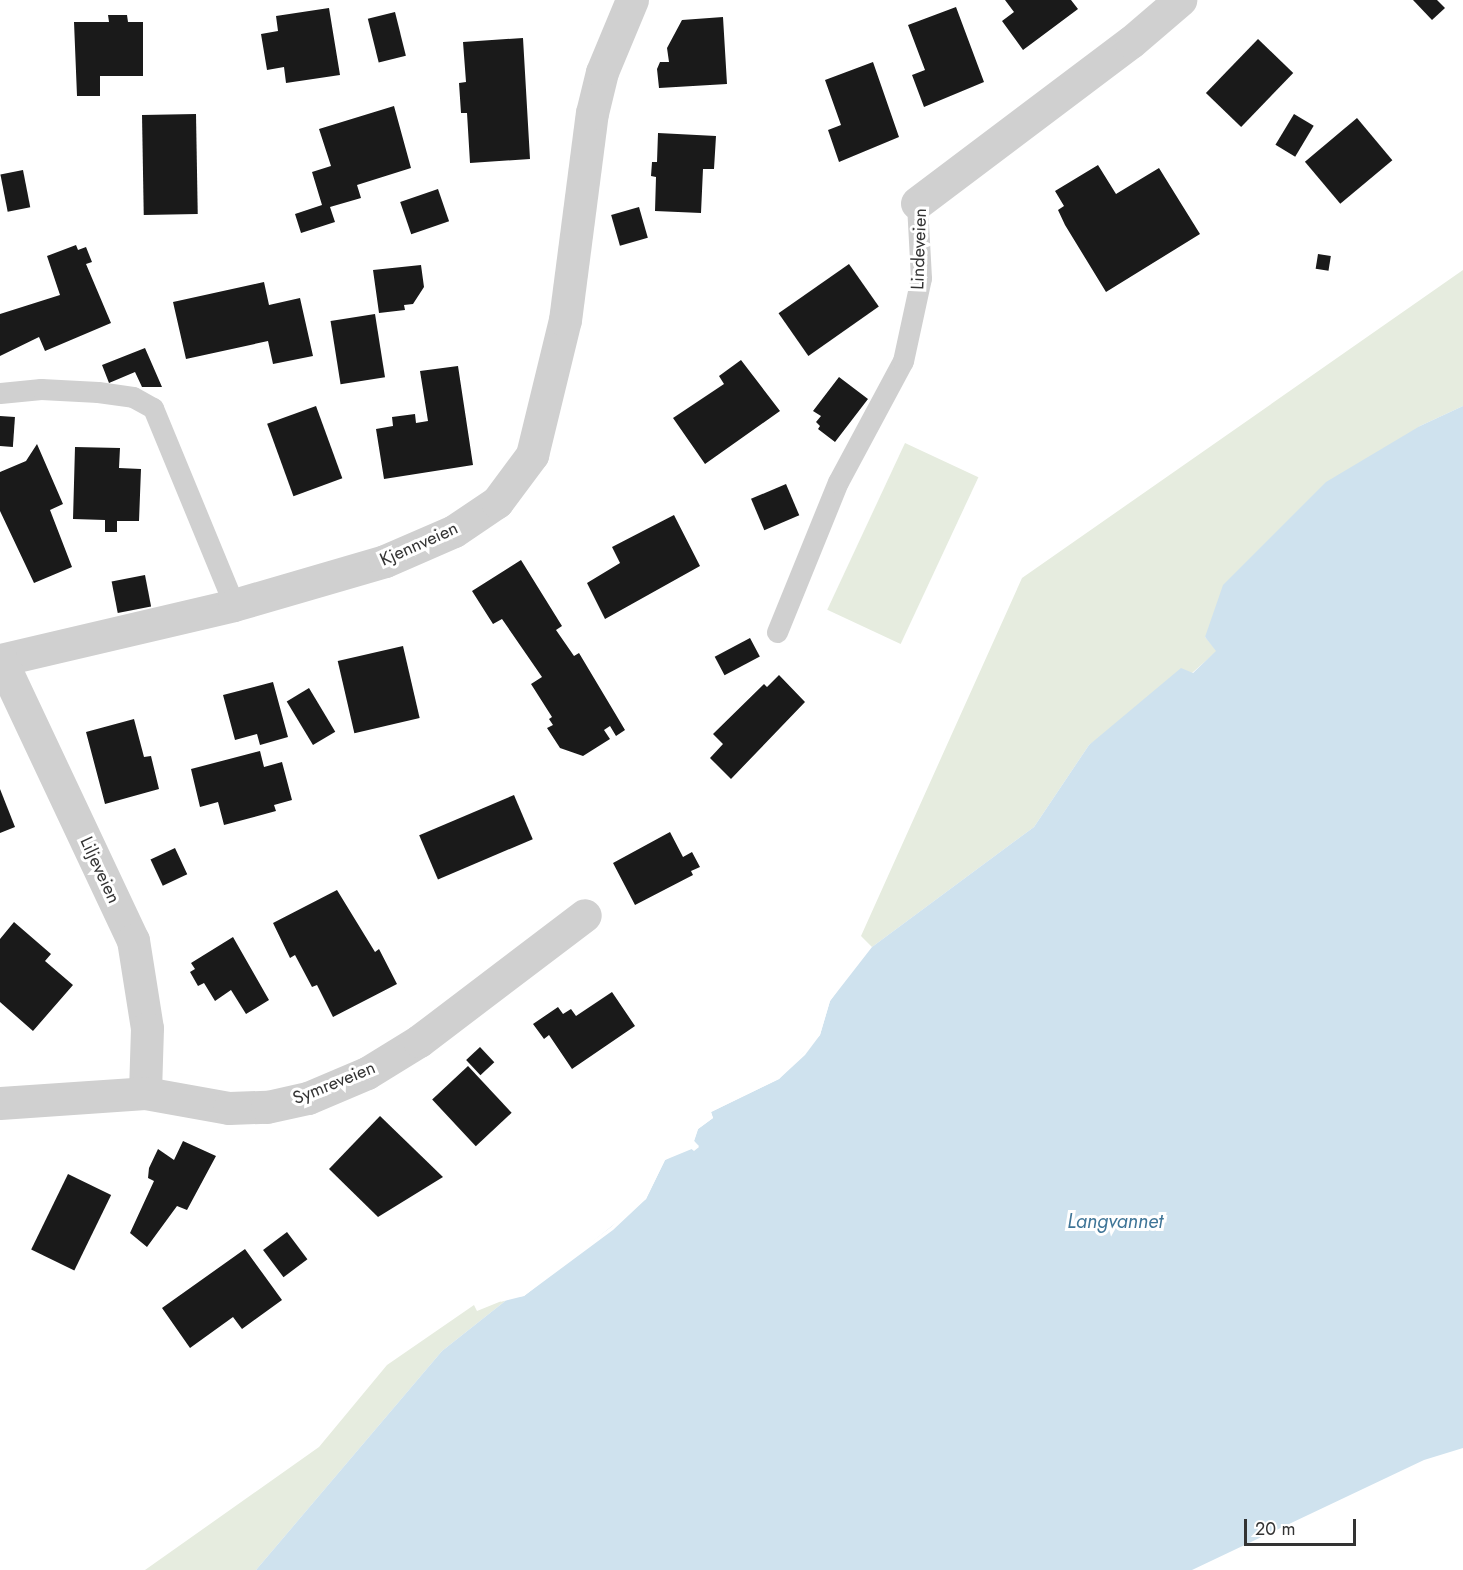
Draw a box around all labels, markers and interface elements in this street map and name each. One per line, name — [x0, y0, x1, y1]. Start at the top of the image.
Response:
street label: Lindeveien — [907, 208, 931, 290]
street label: Kjennveien — [377, 517, 461, 571]
street label: Liljeveien — [75, 833, 125, 907]
street label: Symreveien — [290, 1057, 378, 1109]
water label: Langvannet — [1067, 1209, 1163, 1233]
scale bar — [1247, 1507, 1360, 1545]
text: 20 m — [1255, 1516, 1295, 1542]

